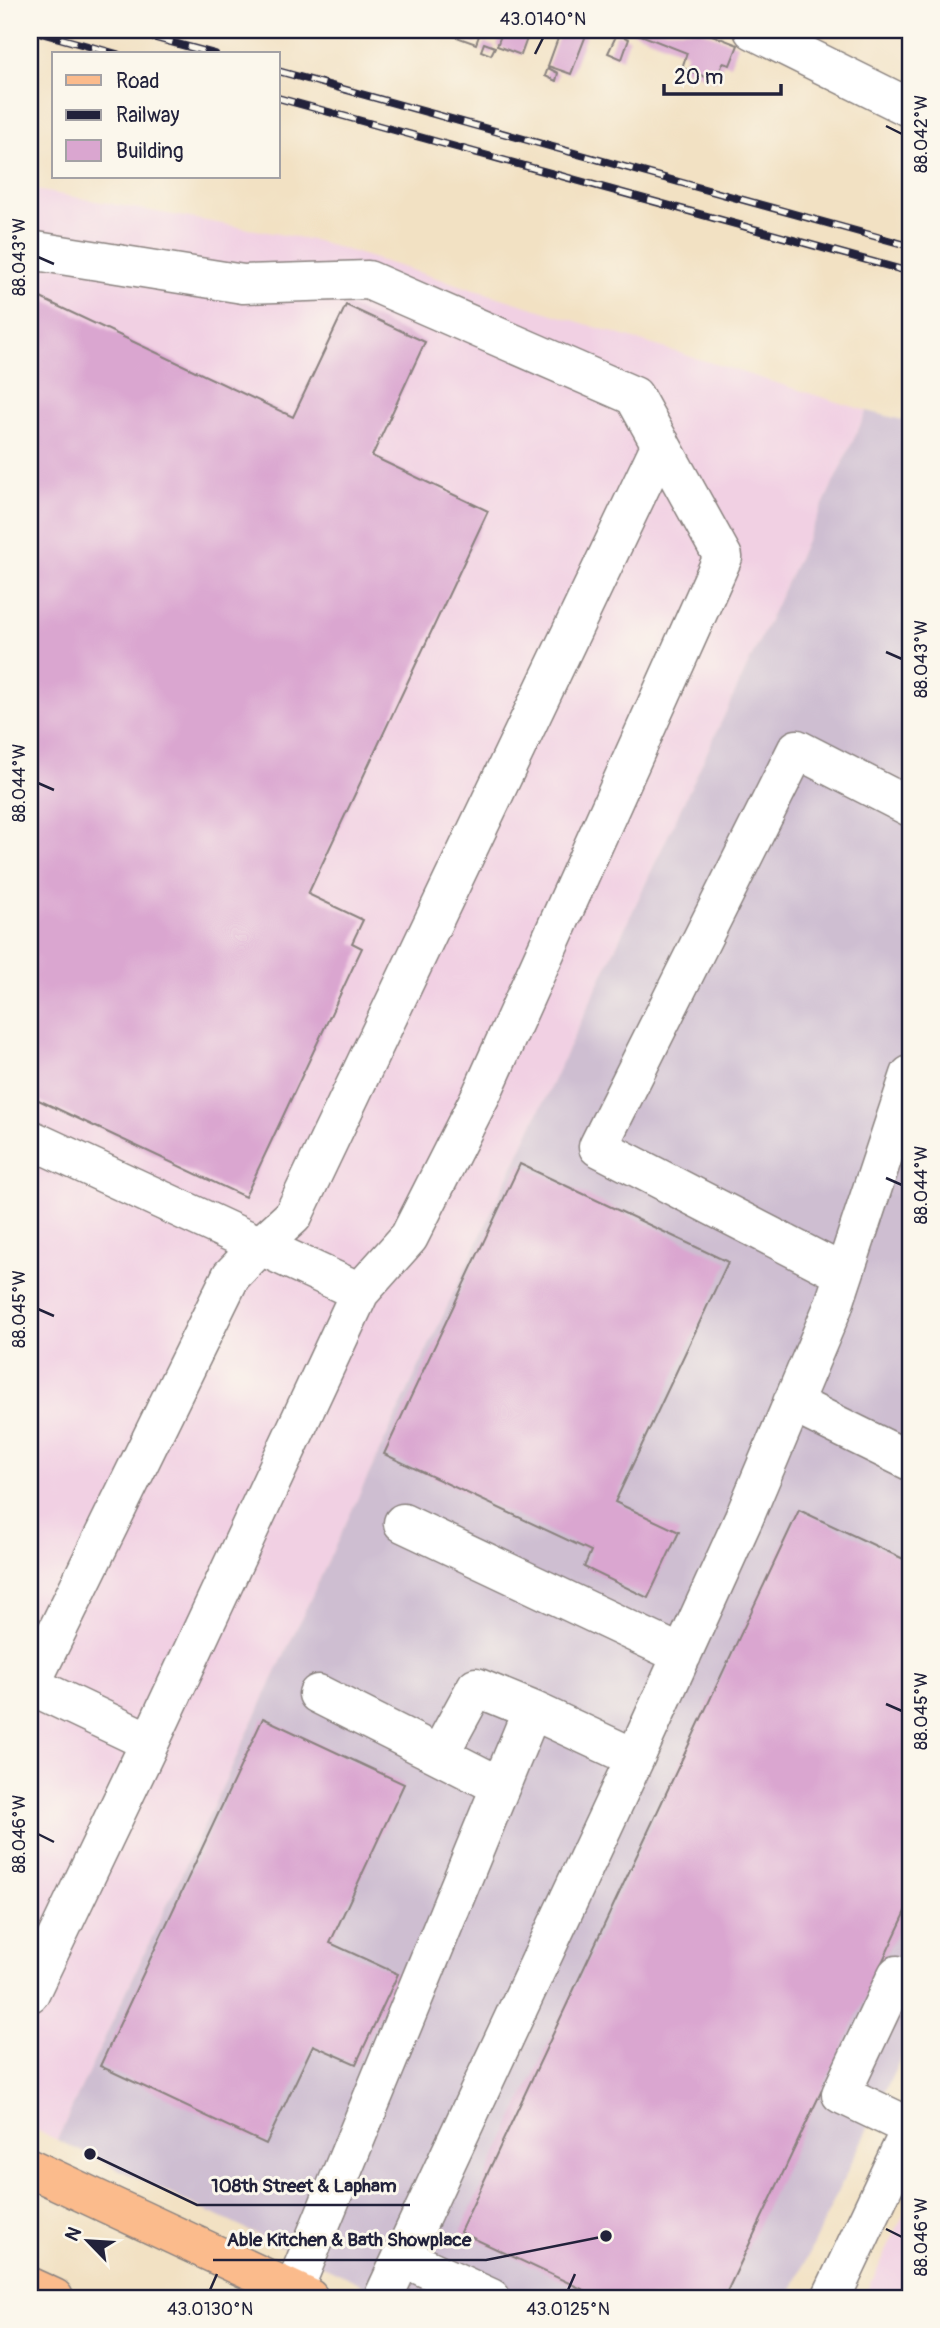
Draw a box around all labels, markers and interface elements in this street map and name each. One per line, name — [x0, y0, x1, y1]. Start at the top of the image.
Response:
text: 43.0140°N — [500, 8, 586, 31]
legend — [52, 52, 280, 178]
scale bar — [664, 52, 781, 96]
text: 20 m — [674, 64, 723, 91]
text: Road — [116, 68, 160, 95]
text: 88.042°W — [910, 95, 933, 173]
text: Railway — [116, 102, 180, 129]
text: Building — [116, 138, 183, 165]
text: 88.043°W — [8, 218, 31, 296]
text: 88.043°W — [910, 620, 933, 698]
text: 88.044°W — [8, 744, 31, 822]
text: 88.044°W — [910, 1146, 933, 1224]
text: 88.045°W — [8, 1270, 31, 1348]
text: 88.045°W — [910, 1672, 933, 1750]
text: 88.046°W — [8, 1795, 31, 1873]
callout: 108th Street & Lapham — [197, 2165, 410, 2205]
text: 108th Street & Lapham — [211, 2174, 397, 2198]
text: 88.046°W — [910, 2198, 933, 2276]
north arrow — [52, 2206, 122, 2276]
callout: Able Kitchen & Bath Showplace — [213, 2220, 486, 2260]
text: N — [60, 2223, 87, 2245]
text: Able Kitchen & Bath Showplace — [227, 2228, 472, 2252]
text: 43.0130°N — [167, 2298, 253, 2321]
text: 43.0125°N — [526, 2298, 610, 2321]

